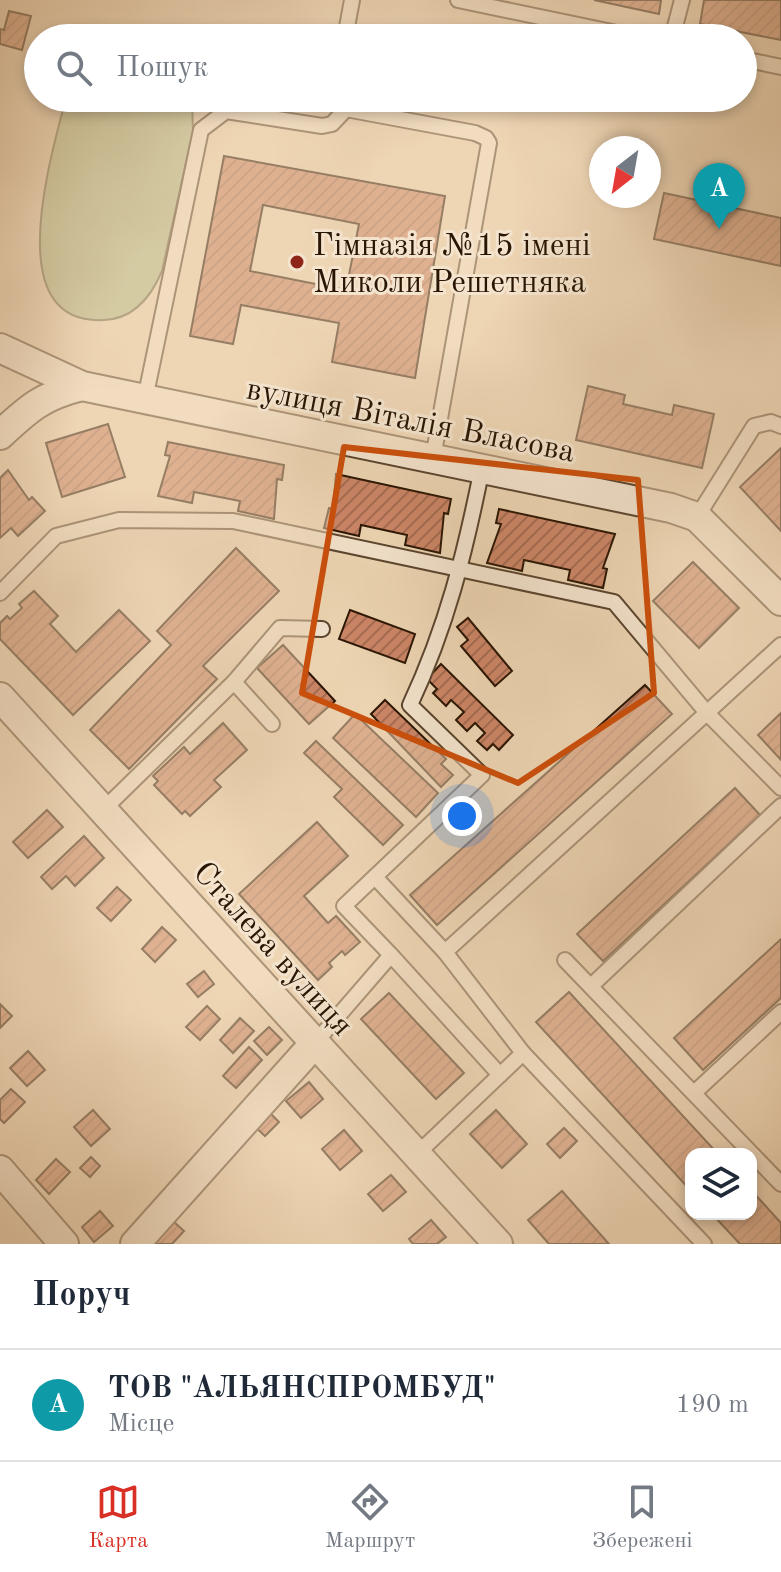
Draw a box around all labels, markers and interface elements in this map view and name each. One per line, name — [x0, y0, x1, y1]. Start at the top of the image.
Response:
search box — [24, 24, 757, 112]
icon: search — [52, 46, 96, 90]
text: Пошук — [116, 53, 208, 83]
north arrow — [589, 136, 661, 208]
pin: A — [693, 163, 745, 229]
place label: Гімназія №15 імені Миколи Решетняка — [313, 231, 591, 300]
marker: Гімназія №15 імені Миколи Решетняка — [288, 253, 306, 271]
street label: вулиця Віталія Власова — [243, 374, 578, 470]
your location — [442, 796, 482, 836]
street label: Сталева вулиця — [186, 857, 358, 1043]
map controls — [685, 1148, 757, 1220]
button: layers — [685, 1148, 757, 1220]
text: Поруч — [32, 1279, 131, 1313]
text: ТОВ "АЛЬЯНСПРОМБУД" — [108, 1374, 496, 1404]
text: A — [48, 1392, 68, 1418]
text: 190 m — [676, 1392, 749, 1418]
text: Місце — [108, 1411, 174, 1437]
tab: Карта — [88, 1480, 148, 1555]
tab: Маршрут — [325, 1480, 415, 1555]
tab: Збережені — [592, 1480, 693, 1555]

